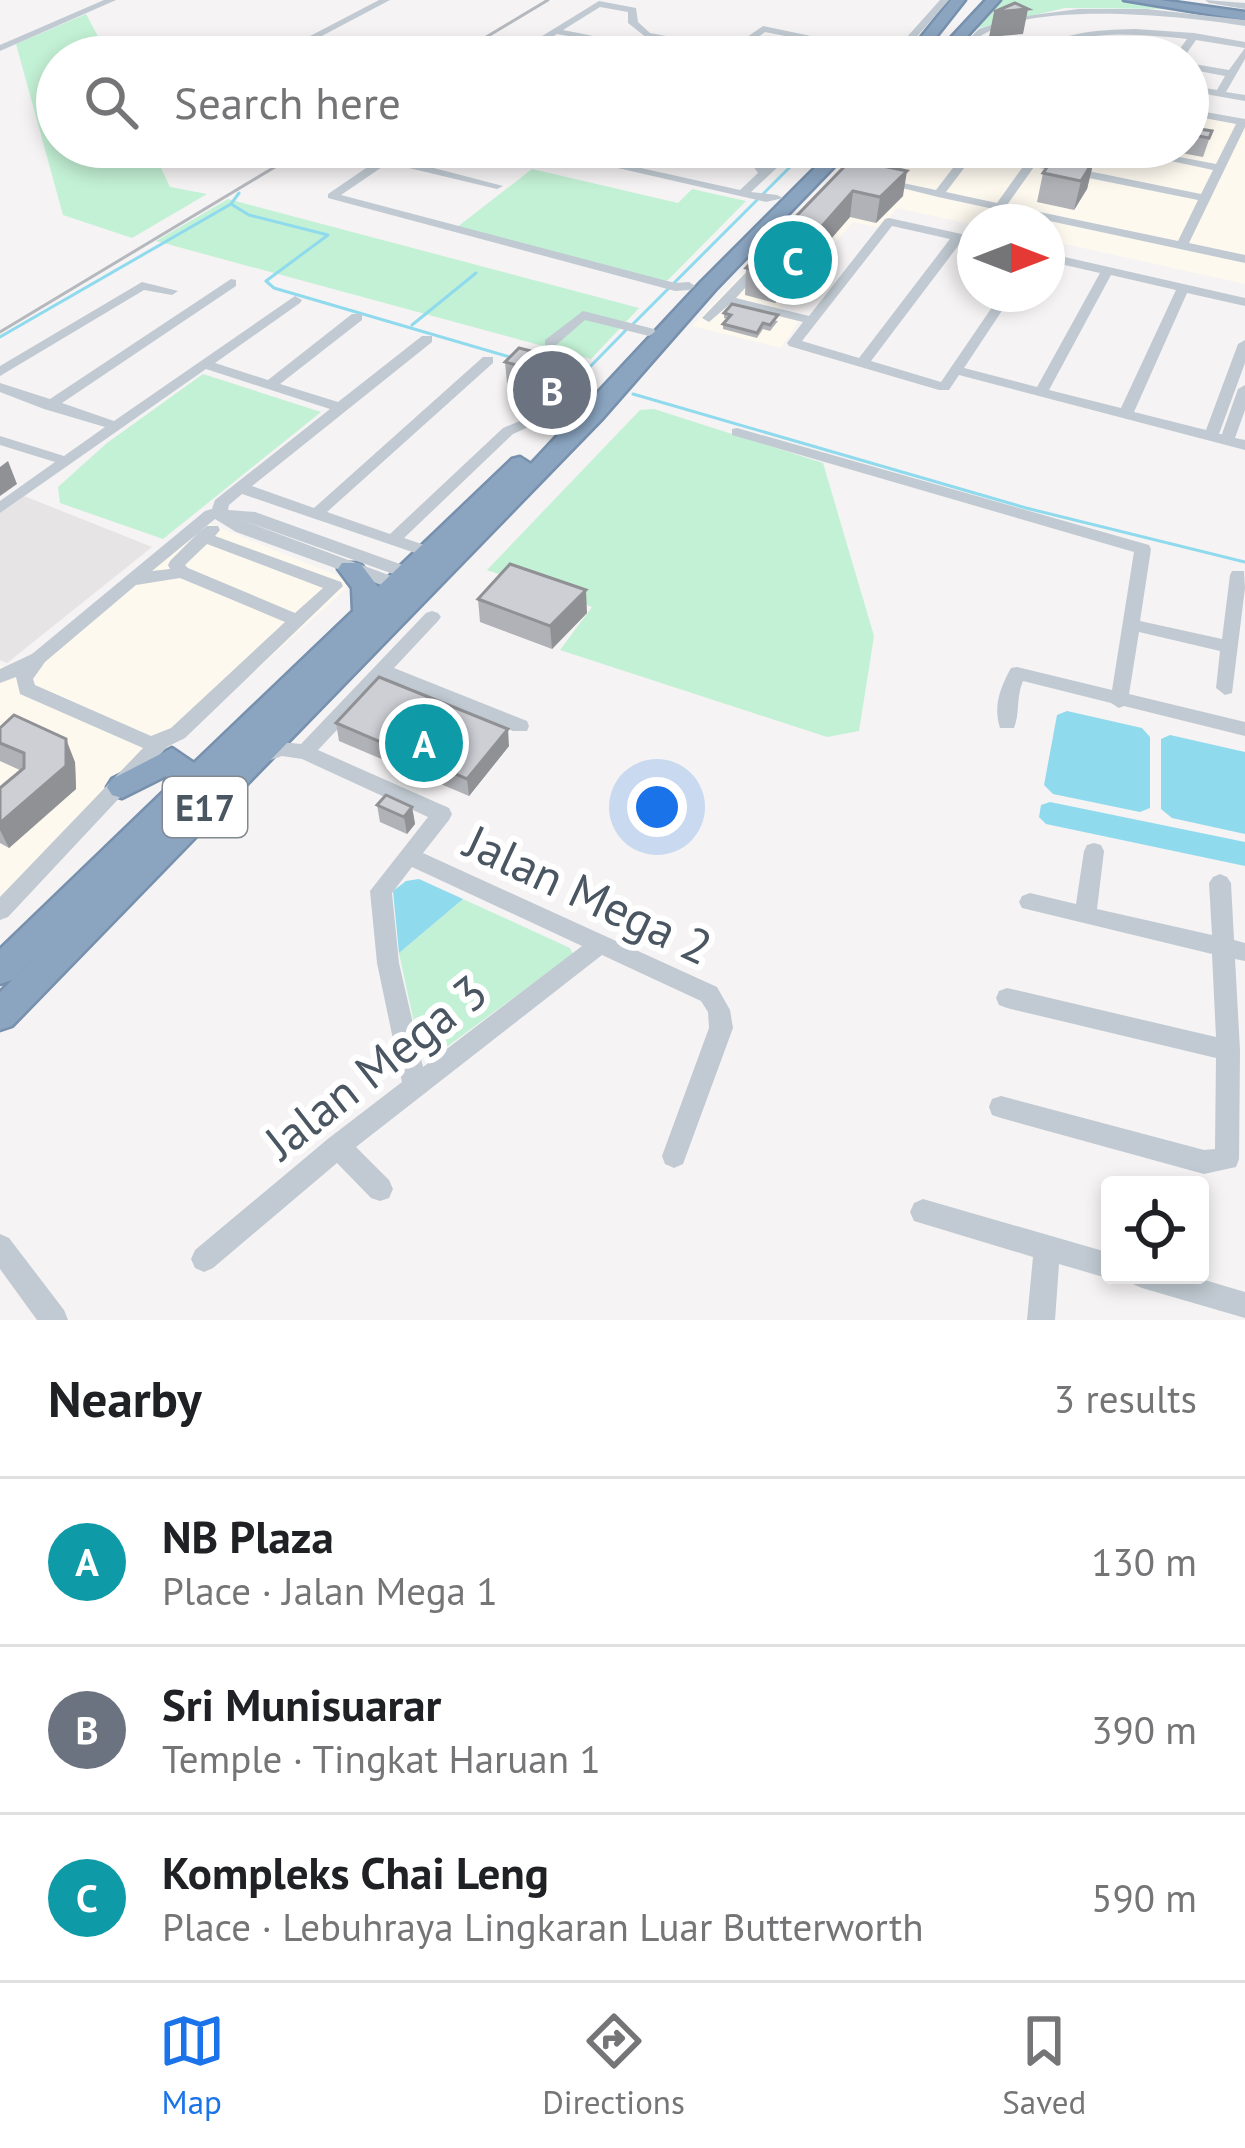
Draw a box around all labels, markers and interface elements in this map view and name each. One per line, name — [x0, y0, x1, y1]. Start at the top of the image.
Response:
search box — [36, 36, 1209, 168]
icon: search — [78, 69, 144, 135]
text: Search here — [174, 73, 401, 131]
north arrow — [957, 204, 1065, 312]
pin: C — [754, 215, 832, 305]
pin: B — [513, 345, 591, 435]
pin: A — [385, 698, 463, 788]
road number: E17 — [163, 777, 247, 837]
your location — [627, 777, 687, 837]
street label: Jalan Mega 2 — [454, 809, 722, 978]
street label: Jalan Mega 3 — [250, 960, 499, 1173]
map controls — [1101, 1176, 1209, 1284]
button: locate — [1101, 1176, 1209, 1284]
text: Nearby — [48, 1365, 202, 1431]
text: 3 results — [1054, 1373, 1197, 1424]
text: NB Plaza — [162, 1507, 334, 1565]
text: A — [75, 1536, 99, 1587]
text: 130 m — [1091, 1536, 1197, 1587]
text: Place · Jalan Mega 1 — [162, 1565, 498, 1616]
text: Sri Munisuarar — [162, 1675, 441, 1733]
text: B — [75, 1704, 99, 1755]
text: 390 m — [1091, 1704, 1197, 1755]
text: Temple · Tingkat Haruan 1 — [162, 1733, 601, 1784]
text: Kompleks Chai Leng — [162, 1843, 549, 1901]
text: C — [76, 1872, 98, 1923]
text: 590 m — [1091, 1872, 1197, 1923]
text: Place · Lebuhraya Lingkaran Luar Butterworth — [162, 1901, 924, 1952]
tab: Map — [159, 2008, 225, 2123]
tab: Directions — [542, 2008, 685, 2123]
tab: Saved — [1002, 2008, 1086, 2123]

